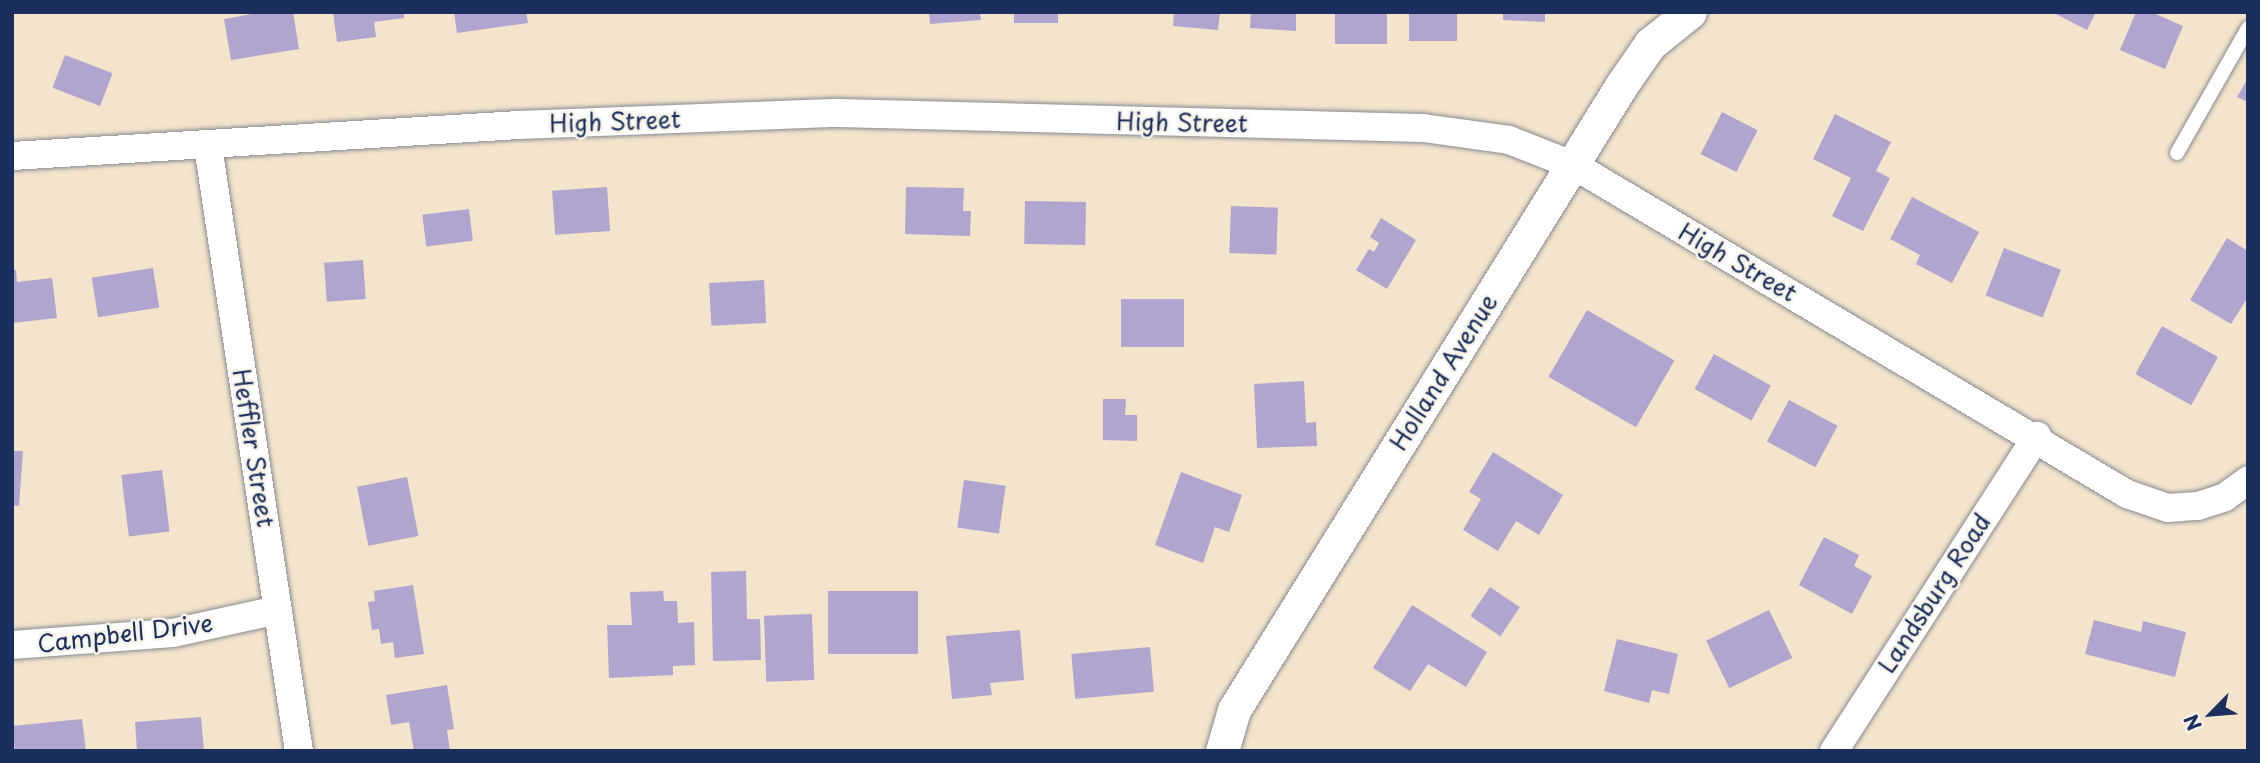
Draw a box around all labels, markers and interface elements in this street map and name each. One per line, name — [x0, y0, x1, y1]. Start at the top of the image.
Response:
street label: High Street — [548, 104, 682, 138]
street label: High Street — [1115, 106, 1249, 138]
street label: High Street — [1673, 216, 1803, 308]
street label: Holland Avenue — [1383, 288, 1503, 456]
street label: Heffler Street — [227, 366, 281, 530]
street label: Landsburg Road — [1871, 507, 1997, 679]
street label: Campbell Drive — [35, 608, 215, 658]
north arrow — [2176, 679, 2246, 749]
text: N — [2176, 710, 2208, 736]

